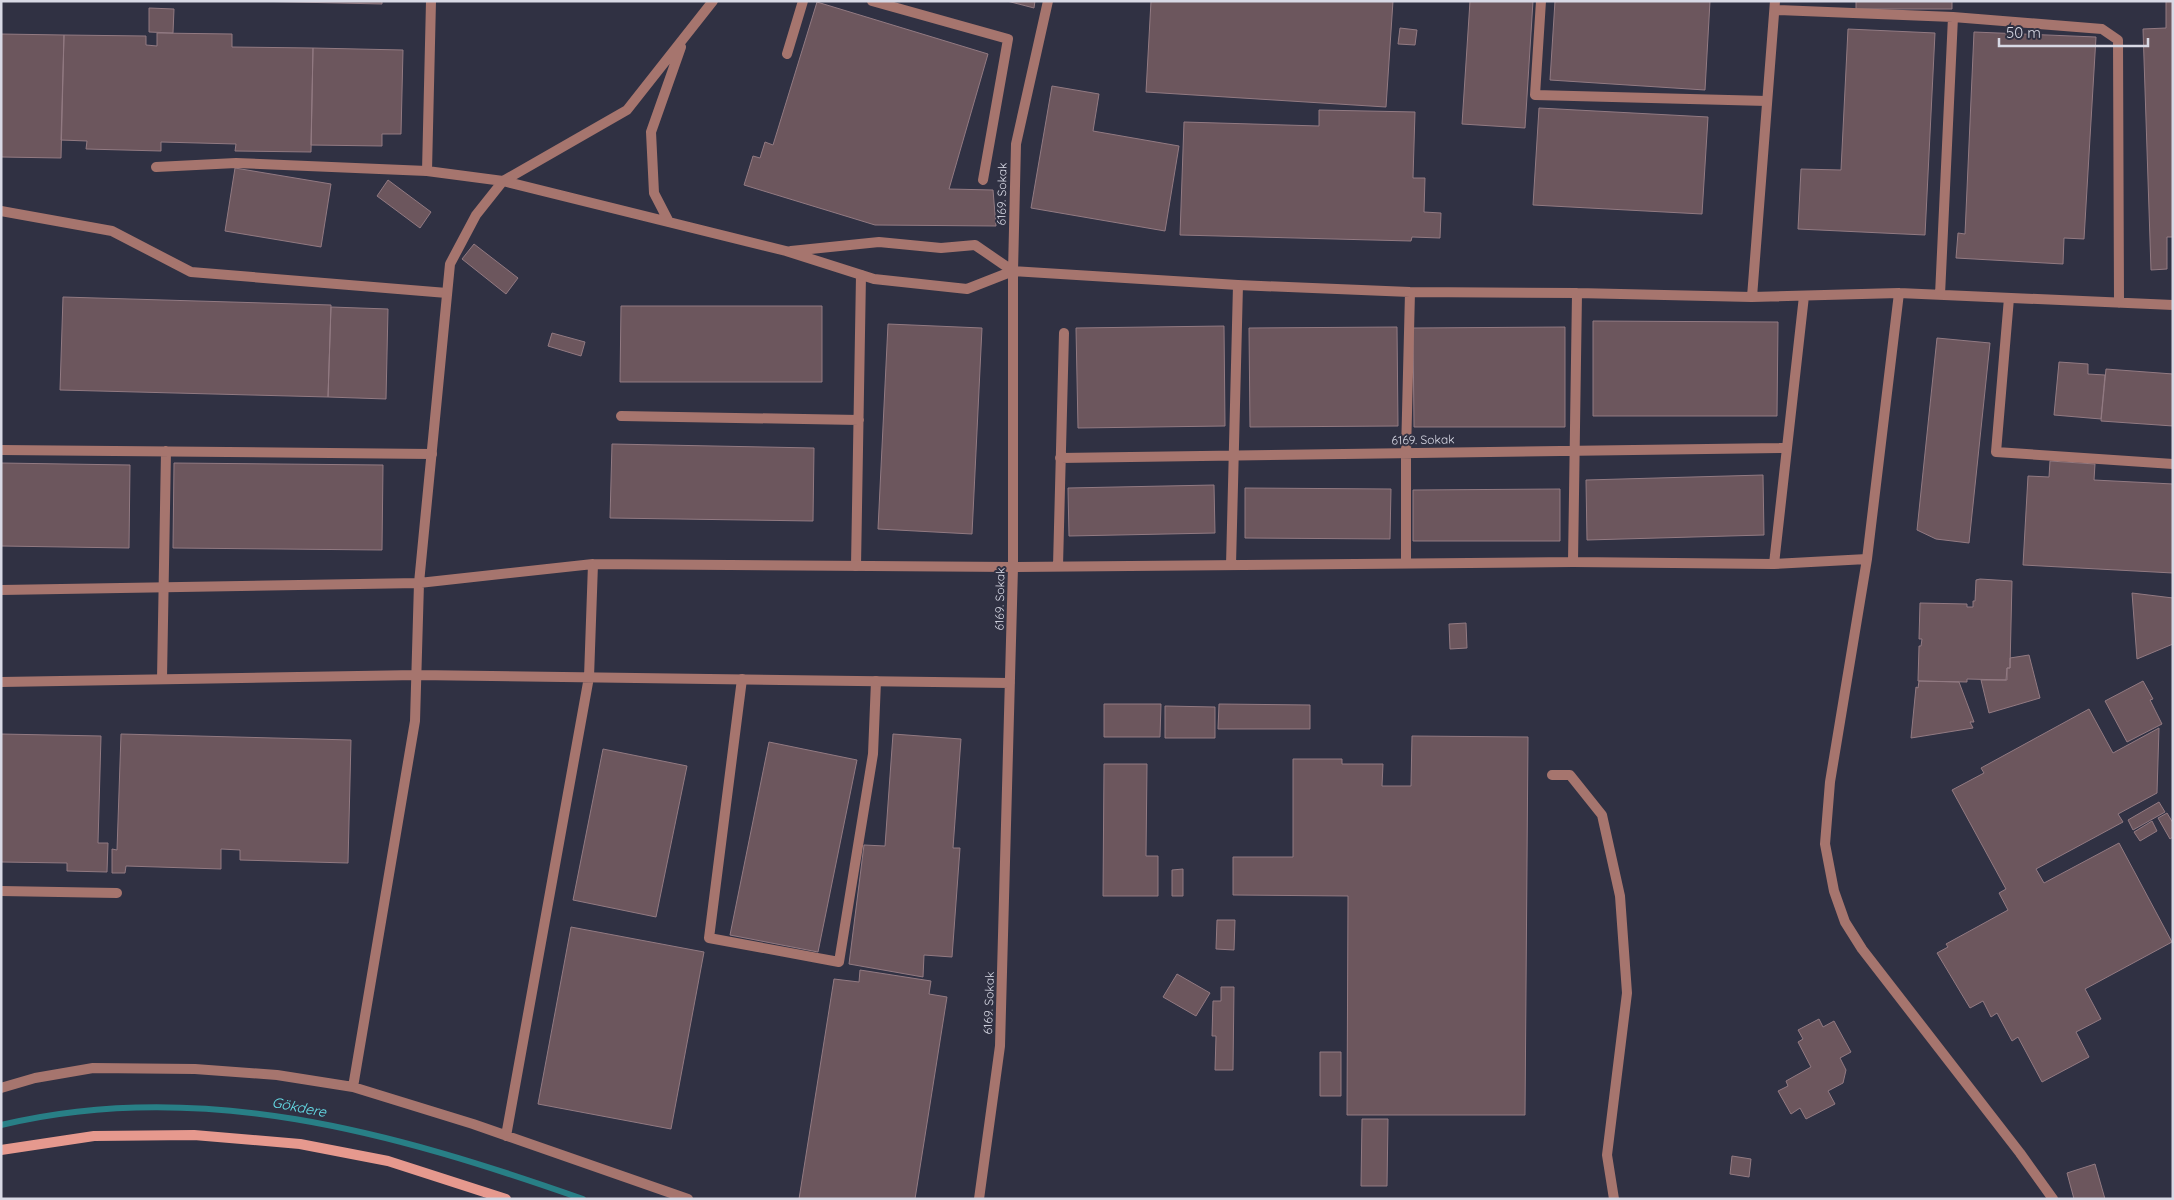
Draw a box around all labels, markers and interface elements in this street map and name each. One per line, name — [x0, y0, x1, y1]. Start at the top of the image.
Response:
scale bar — [1999, 15, 2148, 47]
text: 50 m — [2006, 23, 2041, 42]
street label: 6169. Sokak — [993, 162, 1010, 226]
street label: 6169. Sokak — [1391, 431, 1455, 448]
street label: 6169. Sokak — [991, 567, 1008, 631]
street label: 6169. Sokak — [980, 971, 997, 1035]
water label: Gökdere — [270, 1093, 329, 1121]

